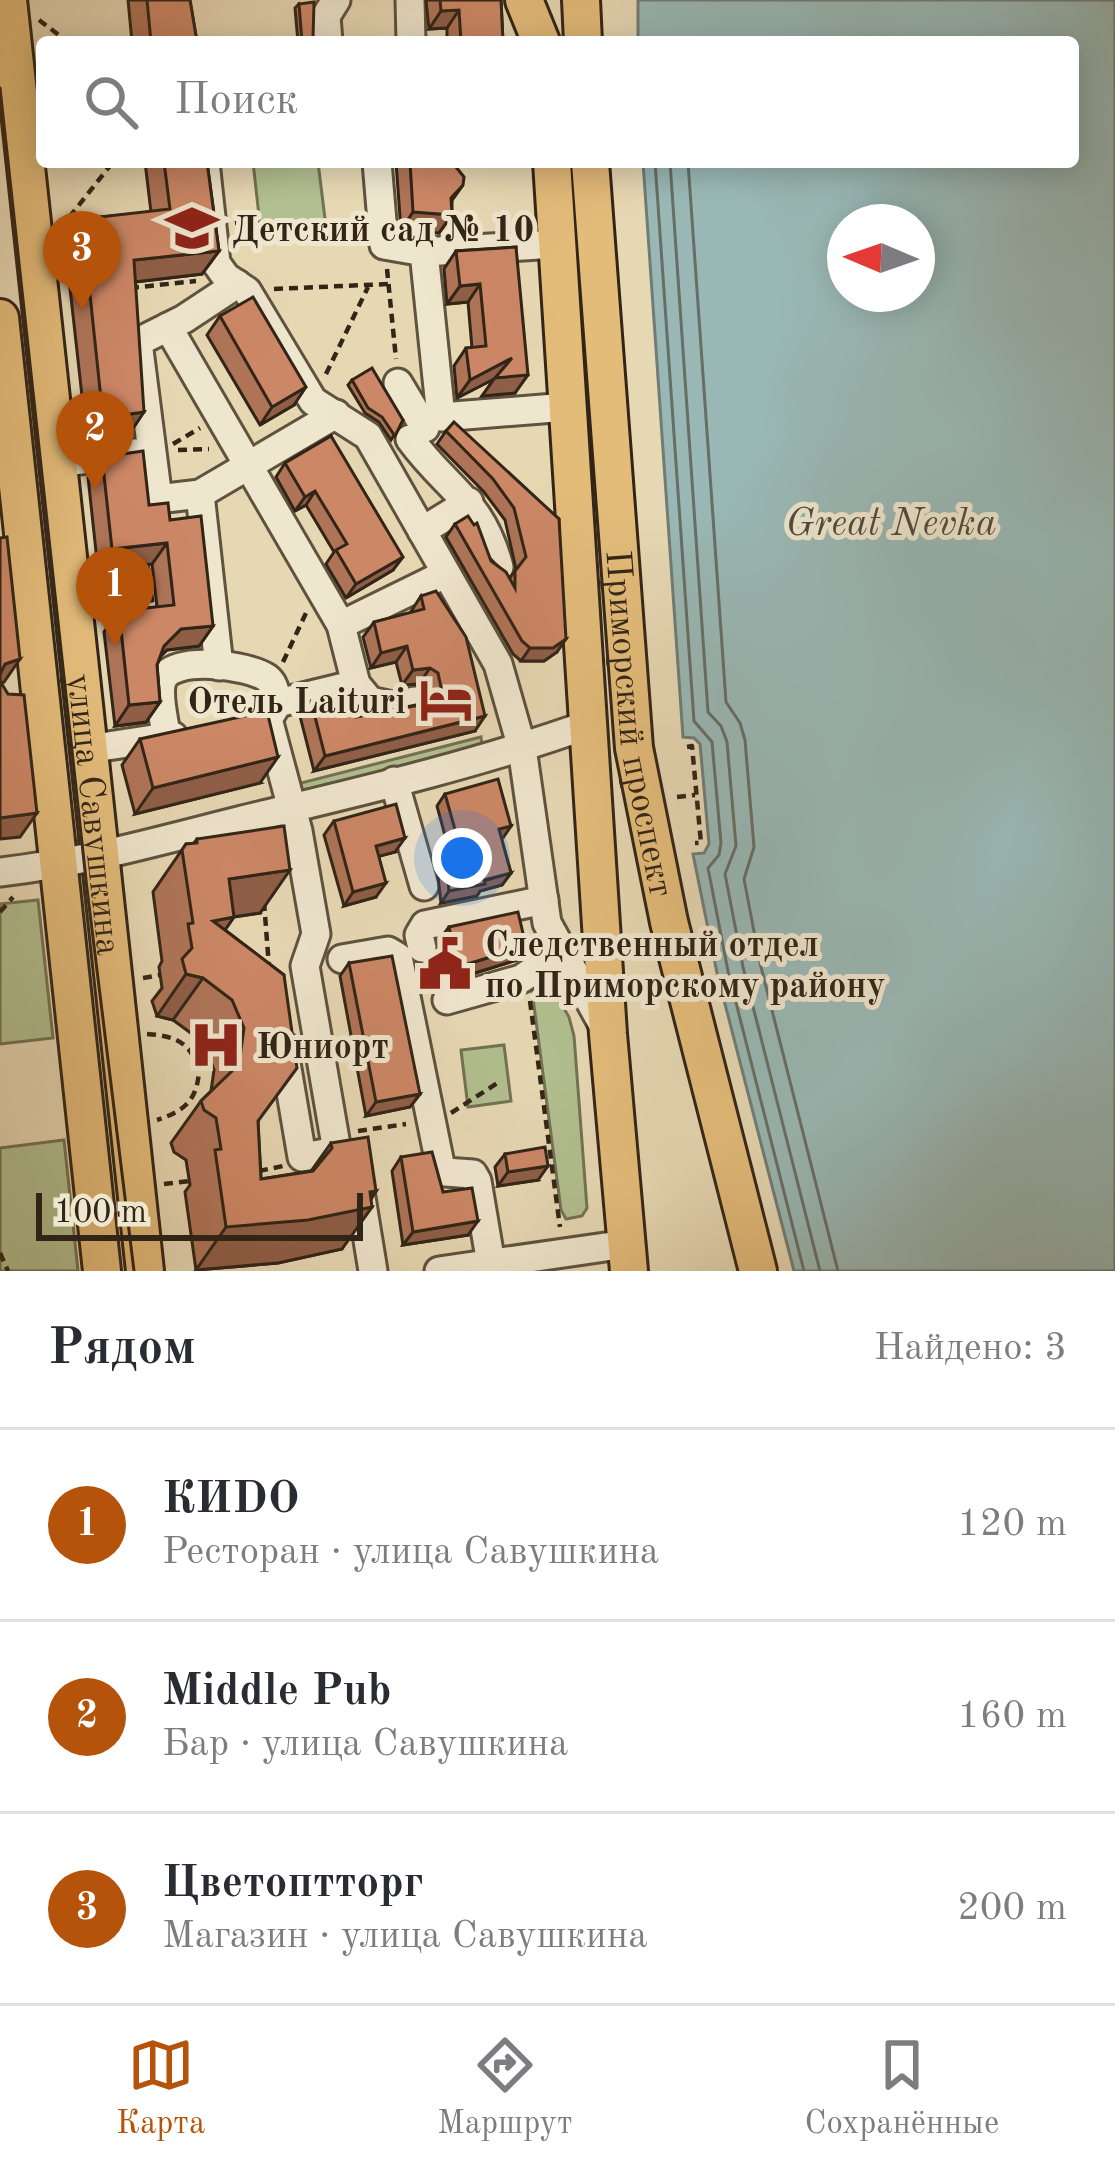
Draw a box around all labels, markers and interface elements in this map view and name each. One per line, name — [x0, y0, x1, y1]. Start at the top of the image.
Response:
search box — [36, 36, 1079, 168]
icon: search — [78, 69, 144, 135]
text: Поиск — [174, 79, 298, 124]
school or university icon: Детский сад № 10 — [163, 199, 221, 257]
north arrow — [827, 204, 935, 312]
pin: 3 — [43, 211, 121, 310]
place label: Детский сад № 10 — [232, 214, 534, 250]
pin: 2 — [56, 391, 134, 490]
water label: Great Nevka — [785, 505, 997, 544]
pin: 1 — [76, 547, 154, 646]
street label: Приморский проспект — [597, 549, 678, 901]
hotel icon: Отель Laituri — [417, 671, 475, 729]
street label: улица Савушкина — [59, 672, 125, 958]
place label: Отель Laituri — [187, 686, 406, 722]
your location — [432, 828, 492, 888]
place label: Следственный отдел по Приморскому району — [485, 929, 886, 1006]
public building icon: Следственный отдел по Приморскому району — [416, 935, 474, 993]
hospital icon: Юниорт — [187, 1016, 245, 1074]
place label: Юниорт — [256, 1031, 389, 1067]
scale bar — [36, 1187, 363, 1240]
text: 100 m — [54, 1197, 147, 1230]
text: Рядом — [48, 1324, 196, 1375]
text: Найдено: 3 — [874, 1329, 1067, 1368]
text: КИDO — [162, 1478, 300, 1523]
text: 1 — [76, 1505, 98, 1544]
text: 120 m — [957, 1505, 1067, 1544]
text: Ресторан · улица Савушкина — [162, 1533, 659, 1572]
text: Middle Pub — [162, 1670, 392, 1715]
text: 2 — [76, 1697, 98, 1736]
text: 160 m — [957, 1697, 1067, 1736]
text: Бар · улица Савушкина — [162, 1725, 568, 1764]
text: Цветоптторг — [162, 1862, 424, 1907]
text: 3 — [76, 1889, 98, 1928]
text: 200 m — [957, 1889, 1067, 1928]
text: Магазин · улица Савушкина — [162, 1917, 647, 1956]
tab: Карта — [116, 2032, 205, 2145]
tab: Маршрут — [437, 2032, 573, 2145]
tab: Сохранённые — [804, 2032, 999, 2145]

